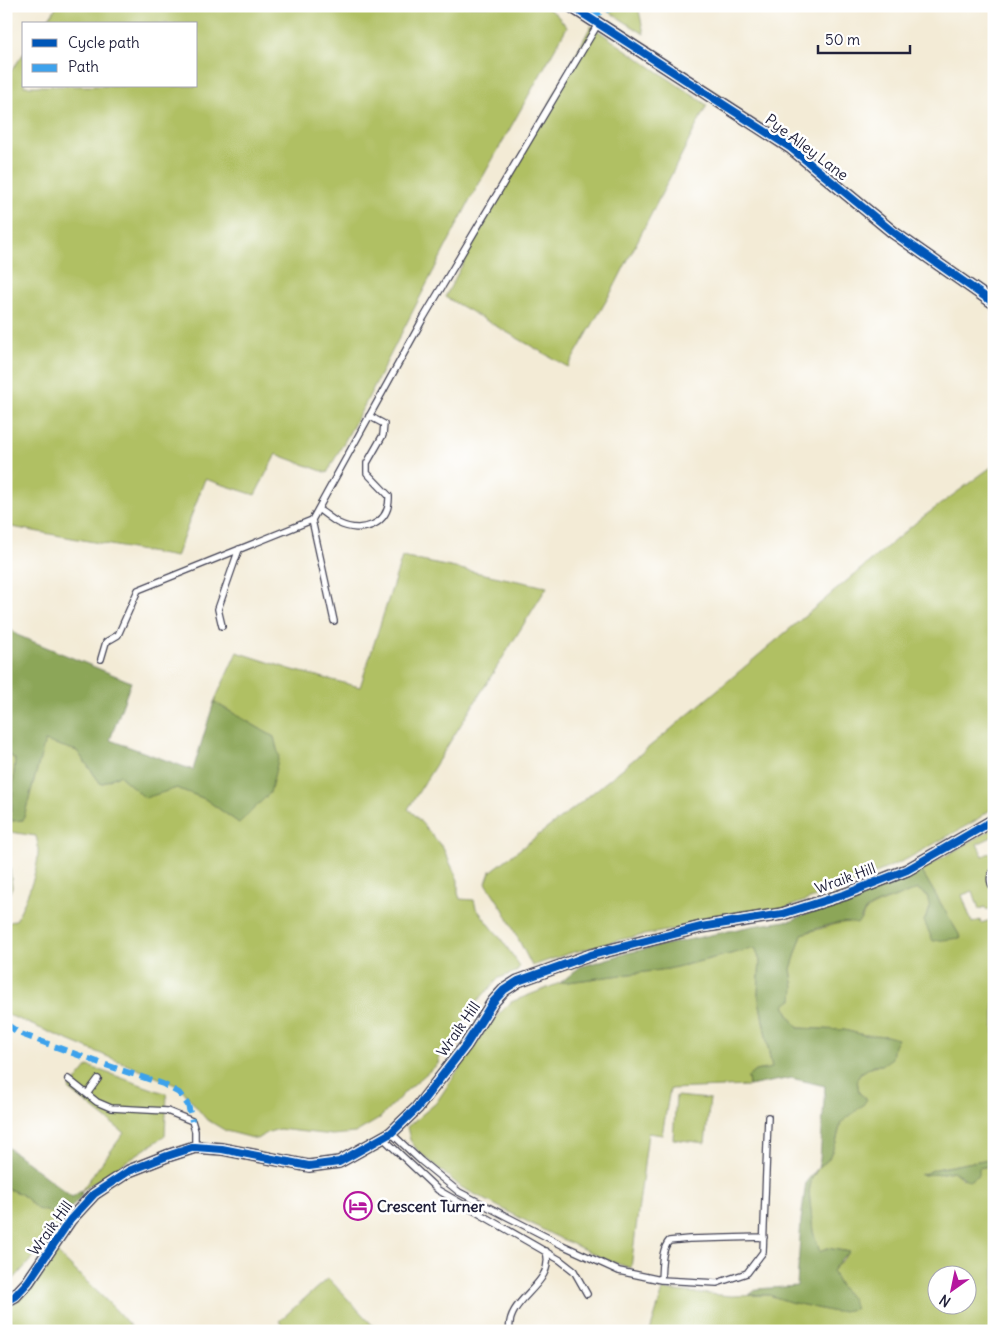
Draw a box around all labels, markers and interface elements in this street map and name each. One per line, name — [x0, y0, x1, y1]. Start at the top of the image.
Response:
legend — [22, 22, 198, 88]
scale bar — [818, 22, 910, 54]
text: 50 m — [825, 30, 860, 49]
text: Cycle path — [68, 33, 140, 52]
text: Path — [68, 57, 99, 76]
street label: Pye Alley Lane — [762, 110, 852, 184]
street label: Wraik Hill — [812, 858, 878, 898]
street label: Wraik Hill — [432, 998, 484, 1060]
hotel icon: Crescent Turner — [343, 1191, 373, 1221]
street label: Wraik Hill — [24, 1197, 76, 1259]
place label: Crescent Turner — [377, 1197, 485, 1216]
north arrow — [928, 1264, 978, 1314]
text: N — [936, 1291, 954, 1311]

